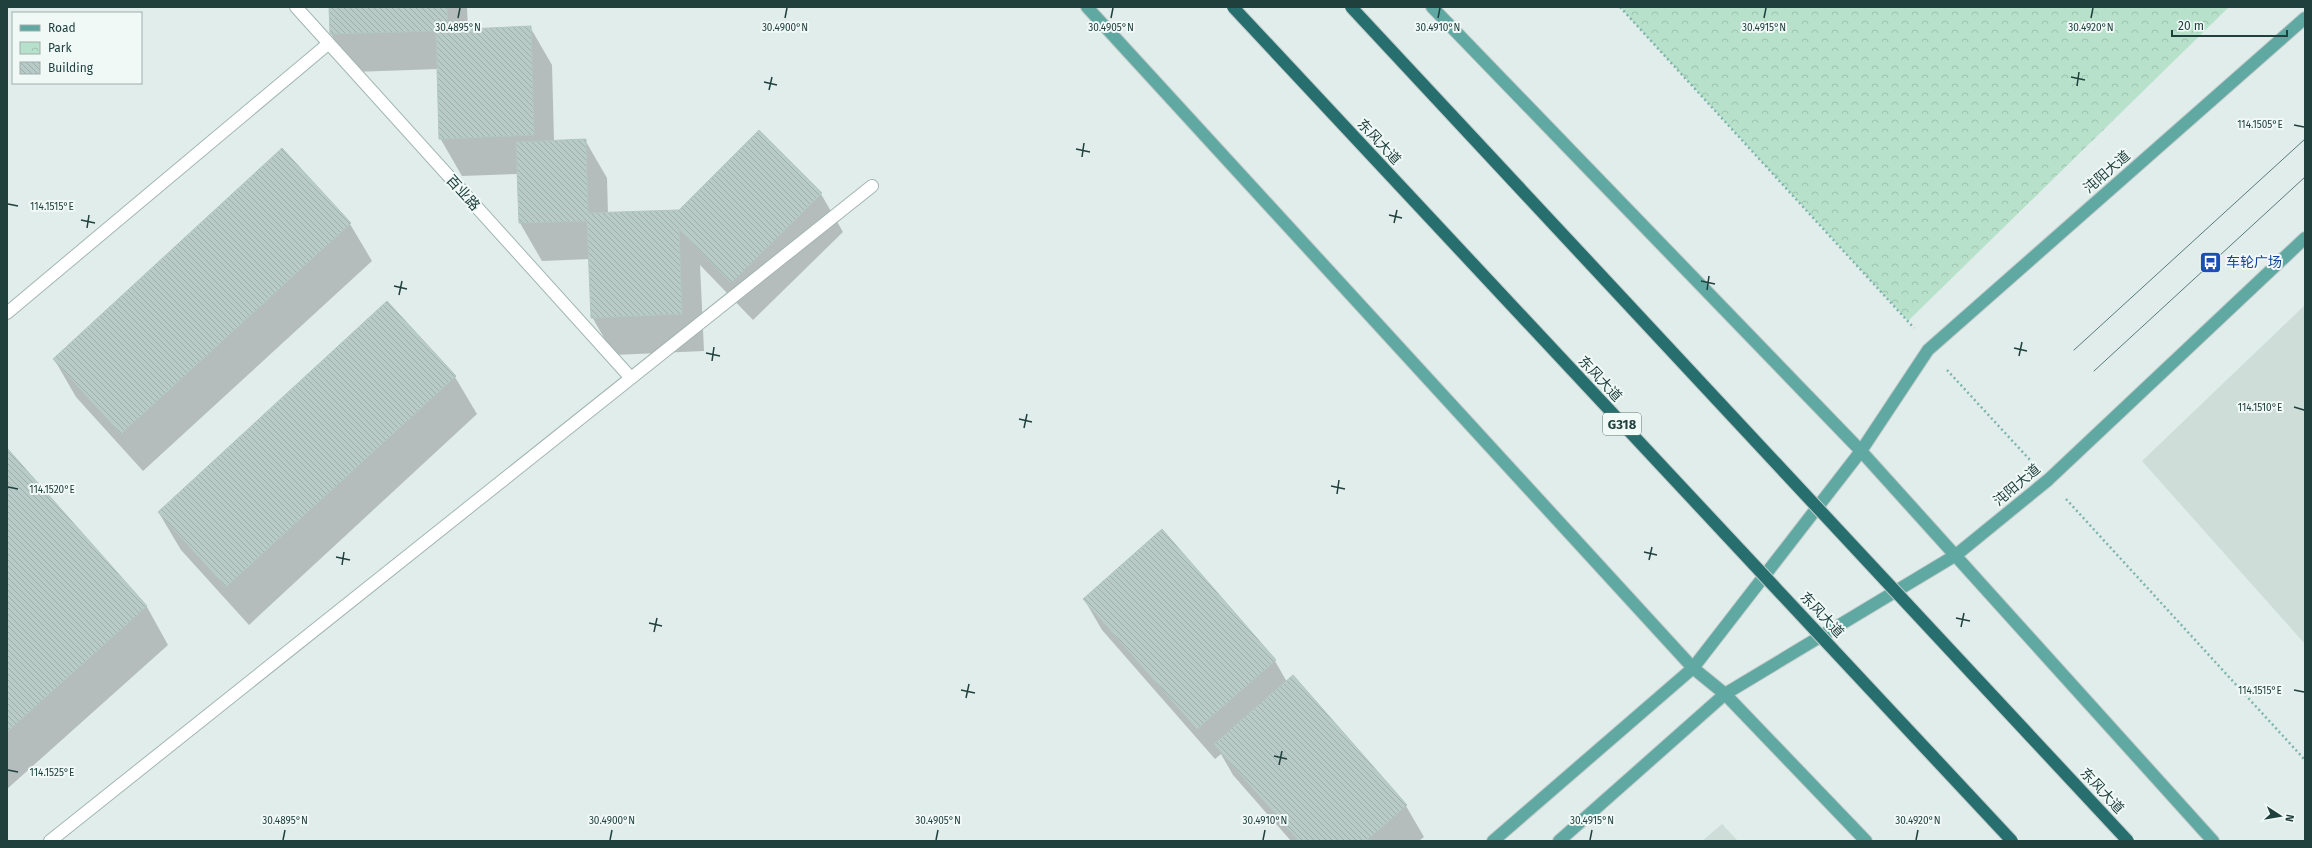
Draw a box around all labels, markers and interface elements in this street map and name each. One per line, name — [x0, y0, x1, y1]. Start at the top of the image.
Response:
legend — [12, 12, 142, 84]
scale bar — [2172, 12, 2287, 38]
text: 20 m — [2178, 19, 2204, 33]
text: Road — [48, 21, 76, 35]
text: 30.4895°N — [435, 22, 481, 34]
text: 30.4900°N — [762, 22, 808, 34]
text: 30.4905°N — [1088, 22, 1134, 34]
text: 30.4910°N — [1416, 22, 1460, 34]
text: 30.4915°N — [1742, 22, 1786, 34]
text: 30.4920°N — [2068, 22, 2114, 34]
text: Park — [48, 41, 72, 55]
text: Building — [48, 61, 94, 75]
street label: 东风大道 — [1354, 116, 1404, 168]
text: 114.1505°E — [2237, 119, 2283, 131]
street label: 沌阳大道 — [2080, 147, 2134, 197]
street label: 百业路 — [443, 172, 483, 214]
text: 114.1515°E — [30, 201, 74, 213]
bus stop icon: 车轮广场 — [2198, 249, 2224, 275]
place label: 车轮广场 — [2226, 254, 2282, 271]
street label: 东风大道 — [1575, 353, 1625, 405]
text: 114.1510°E — [2238, 402, 2282, 414]
road number: G318 — [1603, 413, 1641, 435]
street label: 沌阳大道 — [1990, 460, 2044, 510]
text: 114.1520°E — [29, 484, 75, 496]
street label: 东风大道 — [1797, 589, 1847, 641]
text: 114.1515°E — [2238, 685, 2282, 697]
street label: 东风大道 — [2077, 765, 2127, 817]
text: 114.1525°E — [30, 767, 74, 779]
north arrow — [2260, 796, 2300, 836]
text: N — [2282, 813, 2296, 823]
text: 30.4895°N — [262, 815, 308, 827]
text: 30.4900°N — [589, 815, 635, 827]
text: 30.4905°N — [915, 815, 961, 827]
text: 30.4910°N — [1243, 815, 1287, 827]
text: 30.4915°N — [1570, 815, 1614, 827]
text: 30.4920°N — [1895, 815, 1941, 827]

